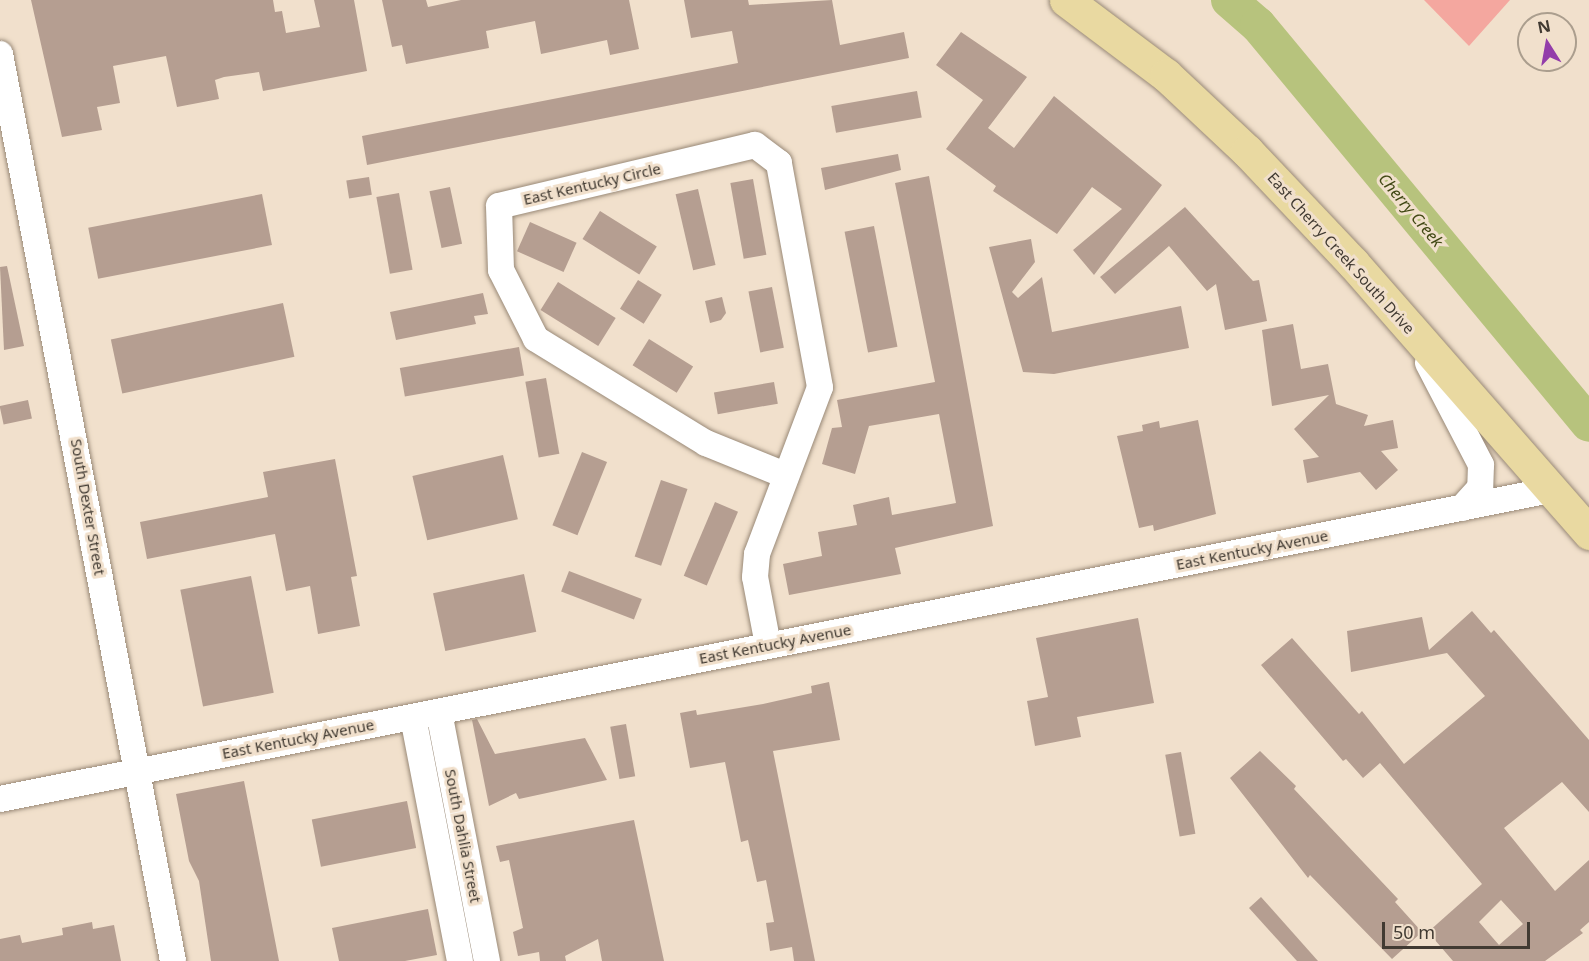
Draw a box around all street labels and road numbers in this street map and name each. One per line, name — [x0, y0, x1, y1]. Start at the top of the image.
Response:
street label: East Kentucky Circle — [522, 159, 662, 209]
street label: East Cherry Creek South Drive — [1264, 169, 1418, 337]
street label: South Dexter Street — [67, 437, 109, 577]
street label: East Kentucky Avenue — [1175, 526, 1329, 574]
street label: East Kentucky Avenue — [698, 620, 852, 668]
street label: East Kentucky Avenue — [221, 715, 375, 763]
street label: South Dahlia Street — [441, 768, 485, 904]

